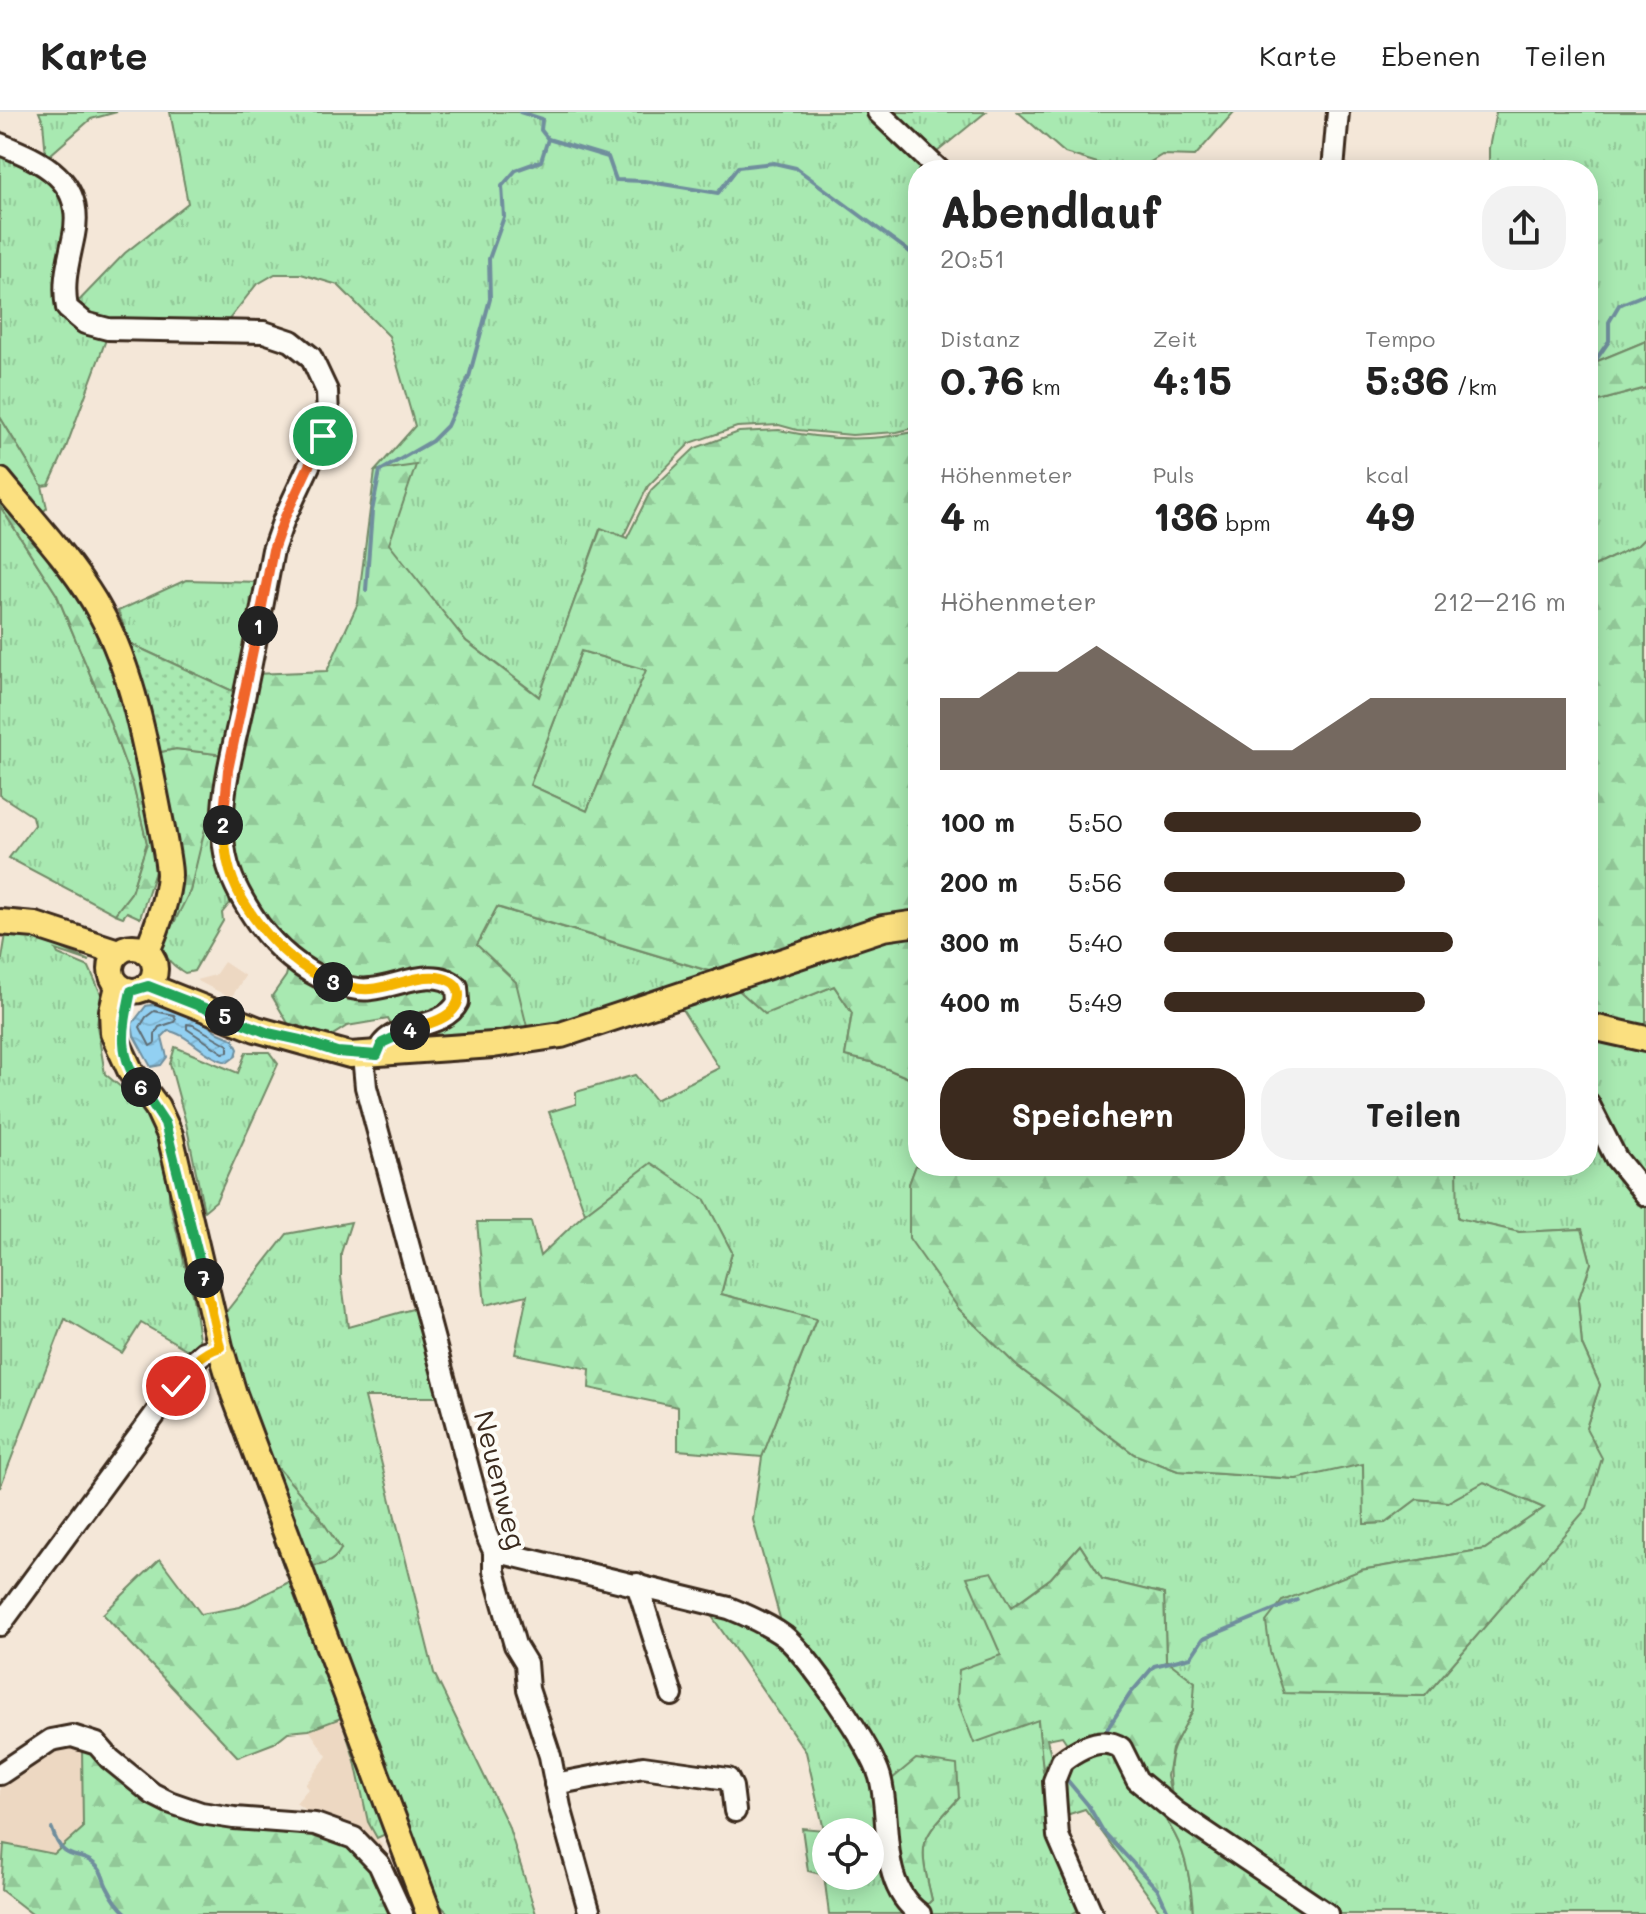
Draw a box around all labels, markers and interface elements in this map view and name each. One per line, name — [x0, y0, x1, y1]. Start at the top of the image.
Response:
text: Karte — [40, 30, 148, 80]
text: Karte — [1259, 37, 1337, 73]
text: Ebenen — [1381, 37, 1481, 73]
text: Teilen — [1525, 37, 1606, 73]
text: Abendlauf — [940, 182, 1161, 239]
button: share — [1482, 186, 1566, 270]
text: 20:51 — [940, 241, 1005, 275]
text: Distanz — [940, 324, 1020, 353]
text: Zeit — [1153, 324, 1198, 353]
text: Tempo — [1365, 324, 1435, 353]
text: 0.76 — [940, 353, 1025, 405]
text: 4:15 — [1153, 353, 1232, 405]
text: 5:36 — [1365, 353, 1450, 405]
text: km — [1025, 372, 1061, 401]
text: /km — [1450, 372, 1497, 401]
pin — [289, 402, 357, 470]
icon: arrive — [301, 414, 345, 458]
text: Höhenmeter — [940, 460, 1072, 489]
text: Puls — [1153, 460, 1194, 489]
text: kcal — [1365, 460, 1409, 489]
text: 4 — [940, 489, 965, 541]
text: 136 — [1153, 489, 1219, 541]
text: 49 — [1365, 489, 1415, 541]
text: m — [965, 508, 990, 537]
text: bpm — [1219, 508, 1271, 537]
text: Höhenmeter — [940, 584, 1097, 618]
text: 212–216 m — [1433, 584, 1566, 618]
pin: 1 — [238, 606, 278, 646]
text: 1 — [253, 611, 263, 640]
pin: 2 — [203, 805, 243, 845]
text: 100 m — [940, 805, 1015, 839]
text: 5:50 — [1068, 805, 1122, 839]
text: 2 — [217, 810, 229, 839]
text: 200 m — [940, 865, 1018, 899]
text: 5:56 — [1068, 865, 1122, 899]
text: 300 m — [940, 925, 1019, 959]
text: 5:40 — [1068, 925, 1123, 959]
pin: 3 — [313, 962, 353, 1002]
text: 3 — [326, 967, 340, 996]
text: 400 m — [940, 985, 1020, 1019]
text: 5:49 — [1068, 985, 1122, 1019]
pin: 5 — [205, 996, 245, 1036]
text: 5 — [219, 1001, 231, 1030]
pin: 4 — [390, 1010, 430, 1050]
text: 4 — [403, 1015, 417, 1044]
pin: 6 — [121, 1067, 161, 1107]
button: Speichern — [940, 1068, 1245, 1160]
button: Teilen — [1261, 1068, 1566, 1160]
text: 6 — [134, 1072, 148, 1101]
pin: 7 — [184, 1258, 224, 1298]
text: 7 — [198, 1263, 210, 1292]
pin — [142, 1352, 210, 1420]
icon: check — [154, 1364, 198, 1408]
street label: Neuenweg — [466, 1407, 536, 1553]
map controls — [812, 1818, 884, 1890]
button: locate — [812, 1818, 884, 1890]

